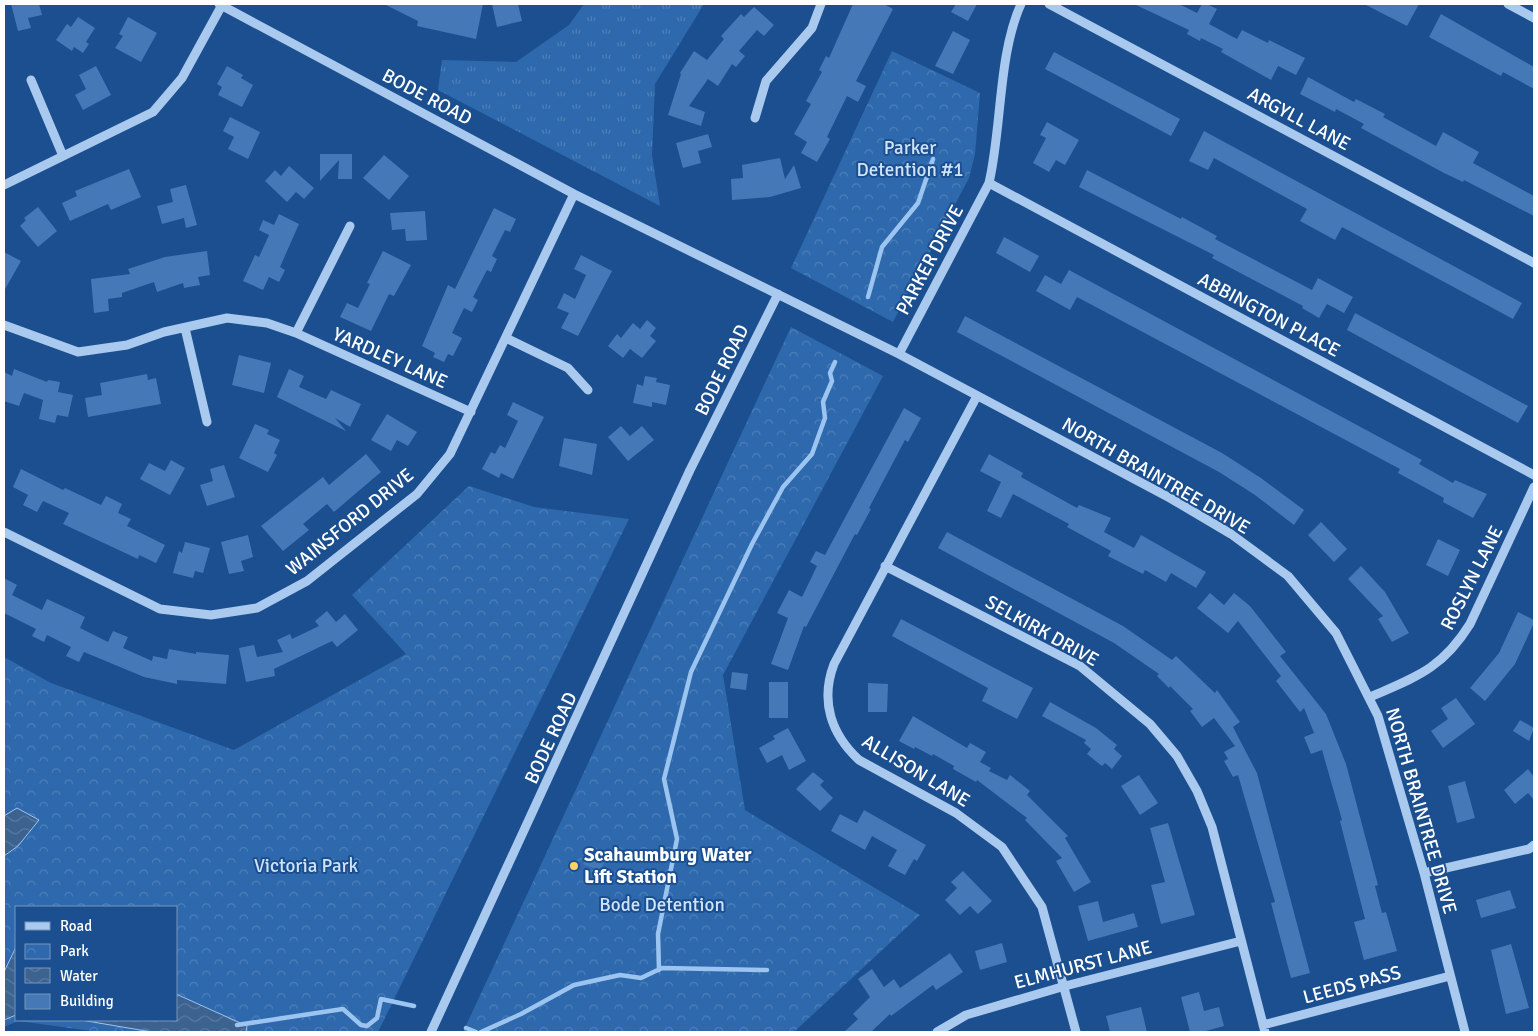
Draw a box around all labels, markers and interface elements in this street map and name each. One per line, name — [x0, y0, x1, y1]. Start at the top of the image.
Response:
street label: BODE ROAD — [378, 63, 476, 131]
street label: ARGYLL LANE — [1243, 82, 1355, 156]
park label: Parker Detention #1 — [856, 136, 964, 182]
street label: PARKER DRIVE — [891, 201, 969, 319]
street label: ABBINGTON PLACE — [1194, 267, 1344, 363]
street label: BODE ROAD — [690, 321, 754, 419]
street label: YARDLEY LANE — [329, 322, 451, 394]
street label: NORTH BRAINTREE DRIVE — [1058, 412, 1254, 540]
street label: WAINSFORD DRIVE — [281, 463, 419, 581]
street label: ROSLYN LANE — [1435, 522, 1509, 634]
street label: SELKIRK DRIVE — [981, 590, 1103, 672]
street label: BODE ROAD — [519, 688, 583, 788]
street label: NORTH BRAINTREE DRIVE — [1380, 705, 1462, 917]
street label: ALLISON LANE — [858, 729, 974, 813]
place label: Scahaumburg Water Lift Station — [584, 843, 752, 889]
park label: Victoria Park — [254, 854, 359, 878]
marker: Scahaumburg Water Lift Station — [568, 860, 580, 872]
park label: Bode Detention — [599, 893, 725, 917]
legend — [15, 906, 178, 1021]
text: Road — [60, 917, 92, 935]
street label: ELMHURST LANE — [1012, 935, 1154, 995]
text: Park — [60, 942, 89, 960]
street label: LEEDS PASS — [1300, 960, 1404, 1010]
text: Water — [60, 967, 98, 985]
text: Building — [60, 992, 114, 1010]

